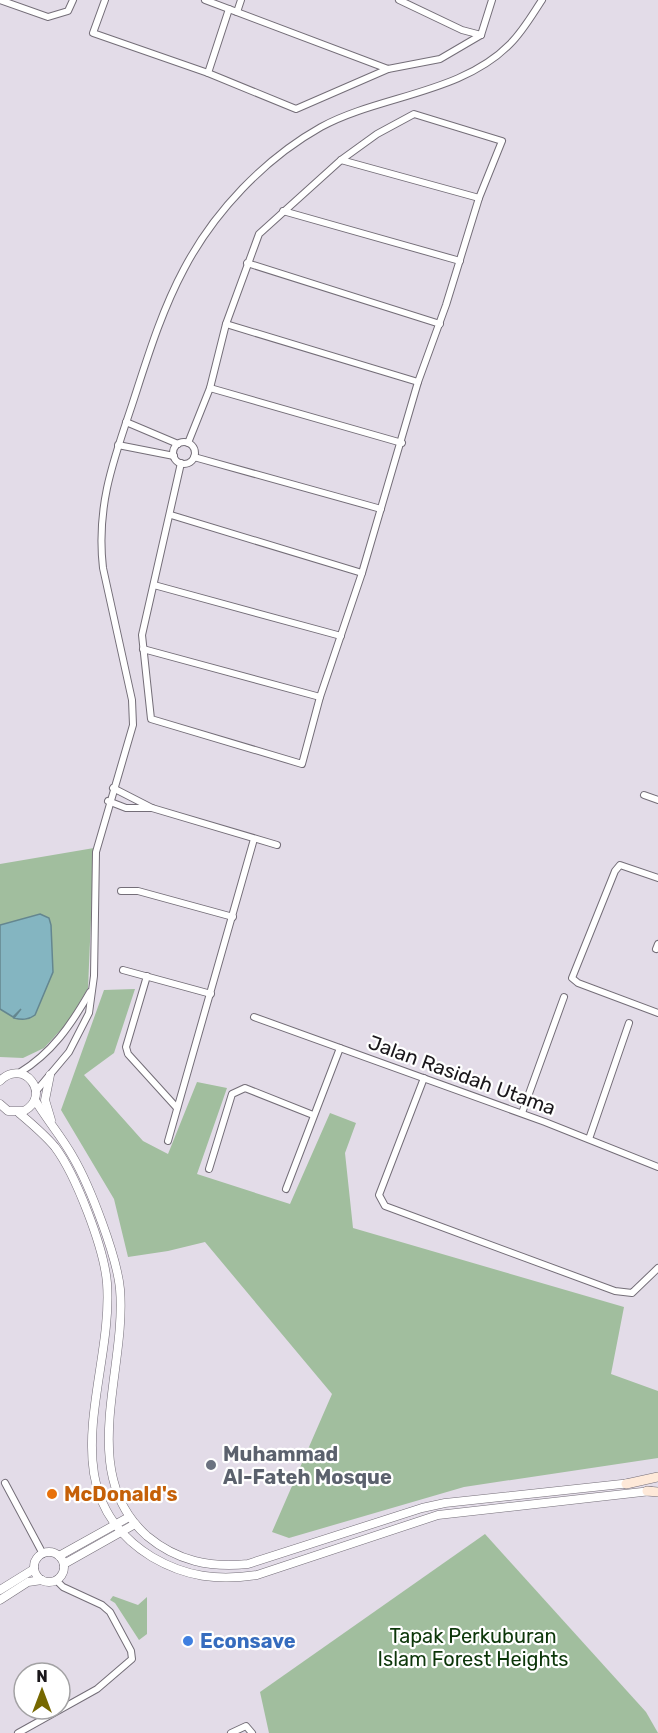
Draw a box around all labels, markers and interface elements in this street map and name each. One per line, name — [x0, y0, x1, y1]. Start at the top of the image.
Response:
street label: Jalan Rasidah Utama — [365, 1030, 559, 1120]
place label: Muhammad Al-Fateh Mosque — [223, 1442, 392, 1489]
marker: Muhammad Al-Fateh Mosque — [204, 1458, 218, 1472]
place label: McDonald's — [64, 1482, 177, 1506]
marker: McDonald's — [45, 1487, 59, 1501]
park label: Tapak Perkuburan Islam Forest Heights — [378, 1624, 569, 1671]
place label: Econsave — [200, 1629, 296, 1653]
marker: Econsave — [181, 1634, 195, 1648]
north arrow — [12, 1661, 72, 1721]
text: N — [36, 1667, 48, 1686]

